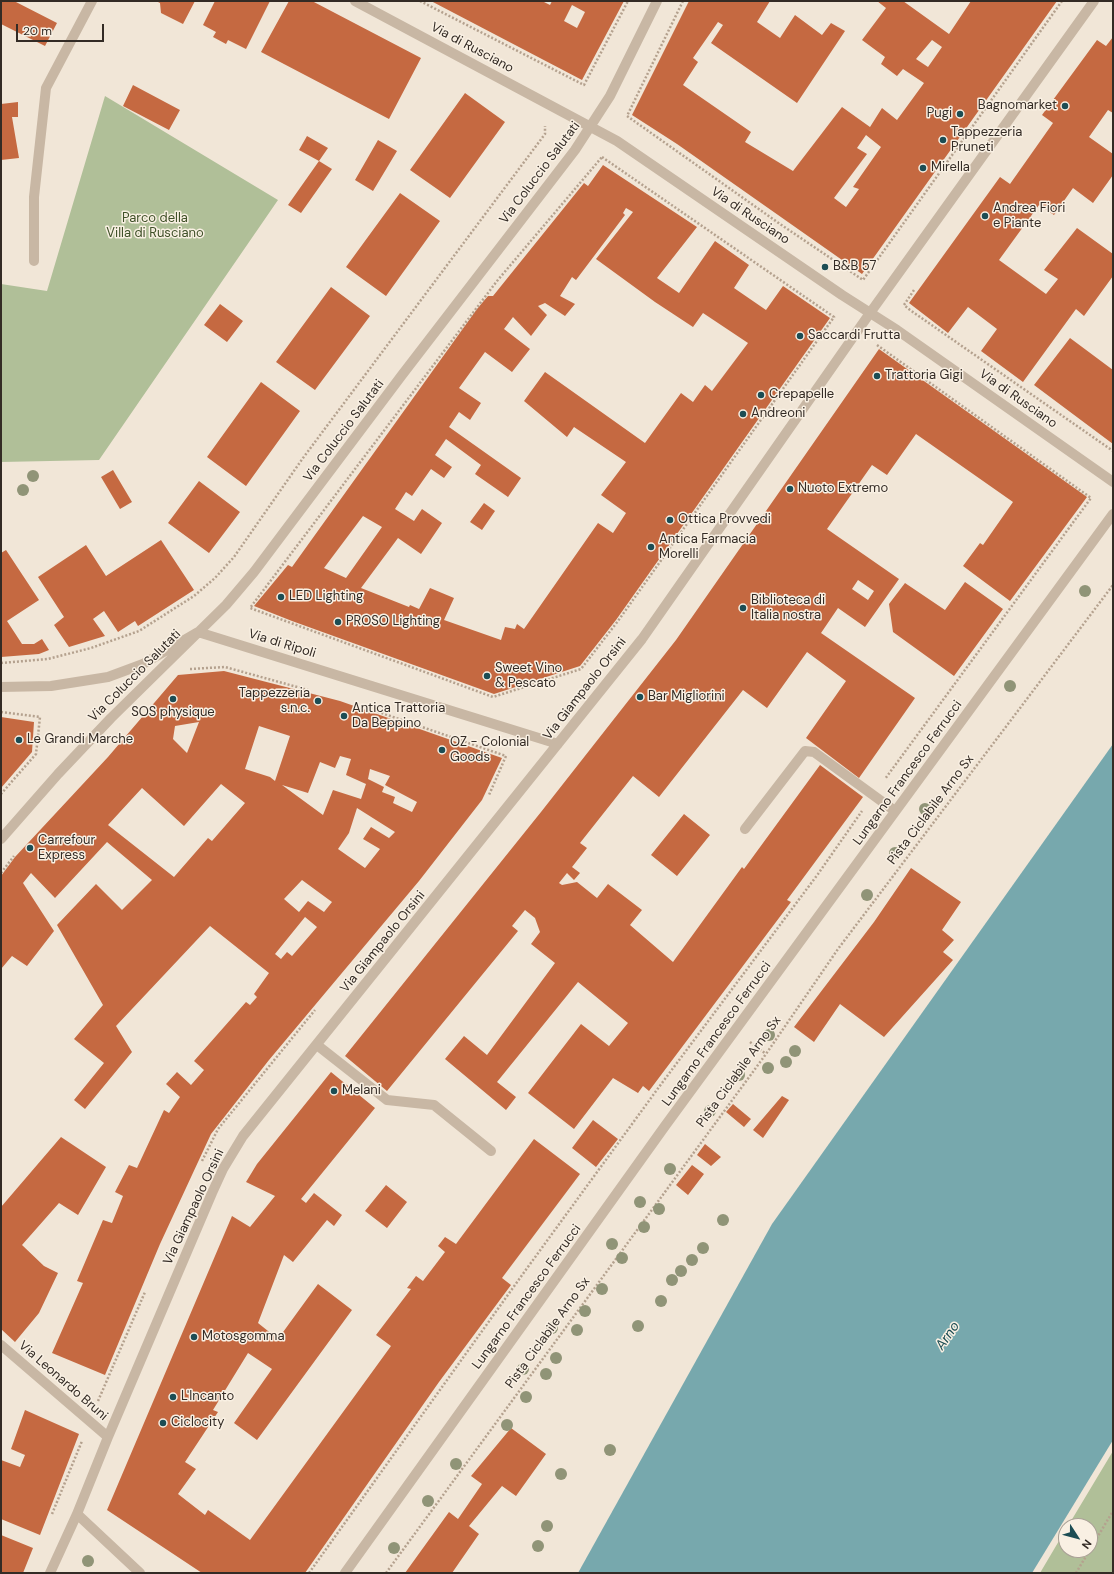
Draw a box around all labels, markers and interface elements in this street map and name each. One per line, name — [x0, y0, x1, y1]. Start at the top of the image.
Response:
scale bar — [18, 16, 106, 42]
street label: Via di Rusciano — [428, 20, 516, 76]
text: 20 m — [23, 23, 52, 39]
place label: Bagnomarket — [978, 98, 1057, 114]
marker: Bagnomarket — [1060, 101, 1070, 111]
place label: Pugi — [927, 106, 952, 122]
marker: Pugi — [955, 109, 965, 119]
street label: Via Coluccio Salutati — [496, 119, 584, 227]
place label: Tappezzeria Pruneti — [951, 125, 1022, 156]
marker: Tappezzeria Pruneti — [938, 135, 948, 145]
place label: Mirella — [931, 160, 970, 176]
marker: Mirella — [918, 163, 928, 173]
street label: Via di Rusciano — [708, 184, 792, 248]
place label: Andrea Fiori e Piante — [993, 201, 1065, 232]
park label: Parco della Villa di Rusciano — [106, 211, 204, 242]
marker: Andrea Fiori e Piante — [980, 211, 990, 221]
place label: B&B 57 — [833, 259, 876, 275]
marker: B&B 57 — [820, 262, 830, 272]
place label: Saccardi Frutta — [808, 328, 900, 344]
marker: Saccardi Frutta — [795, 331, 805, 341]
street label: Via di Rusciano — [976, 366, 1060, 432]
place label: Trattoria Gigi — [885, 368, 963, 384]
marker: Trattoria Gigi — [872, 371, 882, 381]
street label: Via Coluccio Salutati — [300, 377, 388, 485]
place label: Crepapelle — [769, 387, 834, 403]
marker: Crepapelle — [756, 390, 766, 400]
place label: Andreoni — [751, 406, 805, 422]
marker: Andreoni — [738, 409, 748, 419]
place label: Nuoto Extremo — [798, 481, 888, 497]
marker: Nuoto Extremo — [785, 484, 795, 494]
place label: Ottica Provvedi — [678, 512, 771, 528]
marker: Ottica Provvedi — [665, 515, 675, 525]
place label: Antica Farmacia Morelli — [659, 532, 756, 563]
marker: Antica Farmacia Morelli — [646, 542, 656, 552]
place label: LED Lighting — [289, 589, 363, 605]
marker: LED Lighting — [276, 592, 286, 602]
place label: Biblioteca di Italia nostra — [751, 593, 825, 624]
marker: Biblioteca di Italia nostra — [738, 603, 748, 613]
place label: PROSO Lighting — [346, 614, 440, 630]
marker: PROSO Lighting — [333, 617, 343, 627]
street label: Via di Ripoli — [246, 626, 318, 662]
street label: Via Coluccio Salutati — [86, 627, 184, 725]
street label: Via Giampaolo Orsini — [540, 635, 630, 743]
place label: Sweet Vino & Pescato — [495, 661, 562, 692]
marker: Sweet Vino & Pescato — [482, 671, 492, 681]
place label: Tappezzeria s.n.c. — [239, 686, 310, 717]
place label: Bar Migliorini — [648, 689, 725, 705]
marker: Bar Migliorini — [635, 692, 645, 702]
marker: SOS physique — [168, 694, 178, 704]
marker: Tappezzeria s.n.c. — [313, 696, 323, 706]
street label: Lungarno Francesco Ferrucci — [850, 698, 966, 848]
place label: Antica Trattoria Da Beppino — [352, 701, 445, 732]
place label: SOS physique — [131, 705, 215, 721]
marker: Antica Trattoria Da Beppino — [339, 711, 349, 721]
place label: Le Grandi Marche — [27, 732, 133, 748]
marker: Le Grandi Marche — [14, 735, 24, 745]
place label: OZ - Colonial Goods — [450, 735, 529, 766]
marker: OZ - Colonial Goods — [437, 745, 447, 755]
street label: Pista Ciclabile Arno Sx — [885, 752, 977, 868]
place label: Carrefour Express — [38, 833, 95, 864]
marker: Carrefour Express — [25, 843, 35, 853]
street label: Via Giampaolo Orsini — [337, 888, 429, 996]
street label: Lungarno Francesco Ferrucci — [659, 959, 775, 1109]
street label: Pista Ciclabile Arno Sx — [693, 1013, 785, 1131]
place label: Melani — [342, 1083, 381, 1099]
marker: Melani — [329, 1086, 339, 1096]
street label: Via Giampaolo Orsini — [160, 1147, 228, 1267]
street label: Lungarno Francesco Ferrucci — [469, 1222, 585, 1372]
street label: Pista Ciclabile Arno Sx — [502, 1274, 594, 1392]
water label: Arno — [932, 1319, 964, 1353]
place label: Motosgomma — [202, 1329, 284, 1345]
marker: Motosgomma — [189, 1332, 199, 1342]
street label: Via Leonardo Bruni — [15, 1338, 111, 1424]
place label: L'Incanto — [181, 1389, 234, 1405]
marker: L'Incanto — [168, 1392, 178, 1402]
place label: Ciclocity — [171, 1415, 224, 1431]
marker: Ciclocity — [158, 1418, 168, 1428]
north arrow — [1058, 1518, 1098, 1558]
text: N — [1079, 1537, 1095, 1552]

